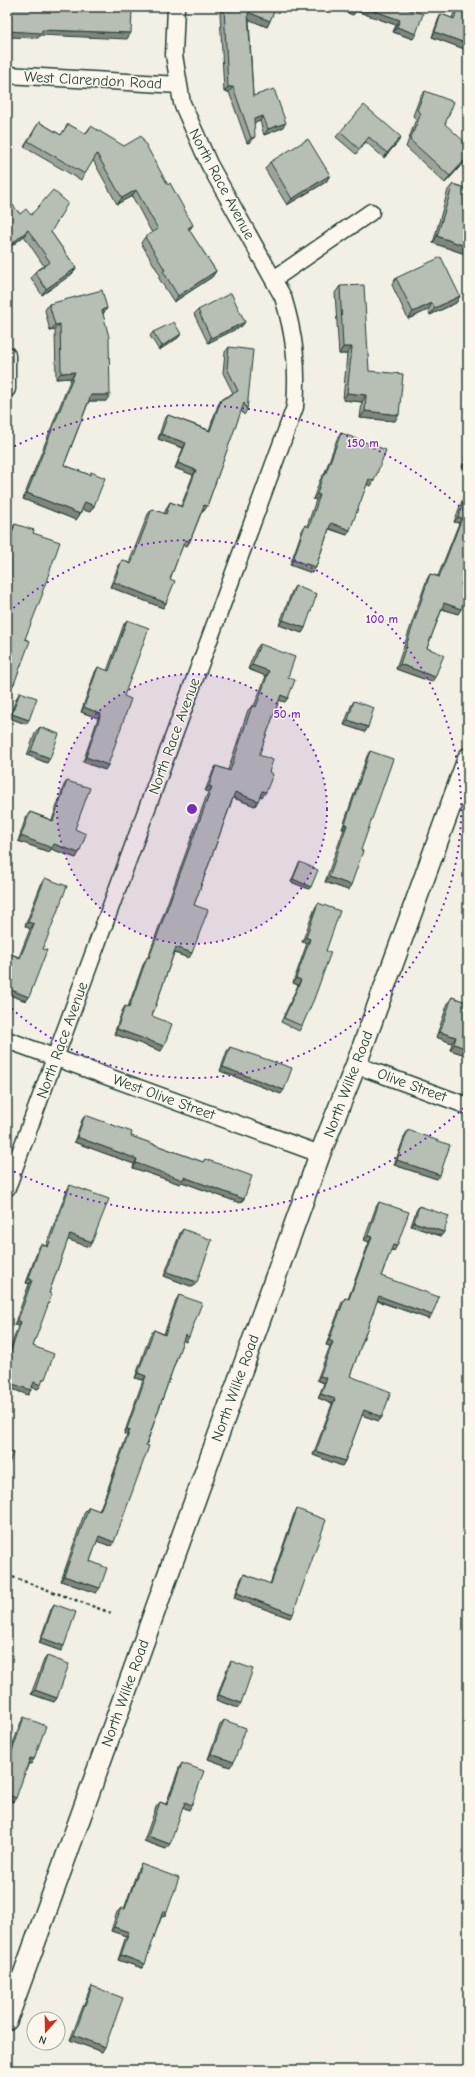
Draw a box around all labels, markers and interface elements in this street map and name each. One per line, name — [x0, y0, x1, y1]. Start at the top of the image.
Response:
street label: West Clarendon Road — [23, 67, 163, 93]
street label: North Race Avenue — [185, 125, 259, 243]
text: 150 m — [347, 436, 379, 450]
text: 100 m — [366, 612, 398, 626]
street label: North Race Avenue — [145, 675, 204, 797]
text: 50 m — [273, 707, 301, 721]
centre of rings — [185, 802, 199, 816]
street label: North Race Avenue — [33, 979, 92, 1101]
street label: North Wilke Road — [319, 1028, 377, 1140]
street label: Olive Street — [375, 1064, 450, 1106]
street label: West Olive Street — [110, 1070, 218, 1124]
street label: North Wilke Road — [207, 1332, 263, 1444]
street label: North Wilke Road — [97, 1637, 153, 1749]
north arrow — [26, 2011, 66, 2051]
text: N — [37, 2033, 48, 2047]

